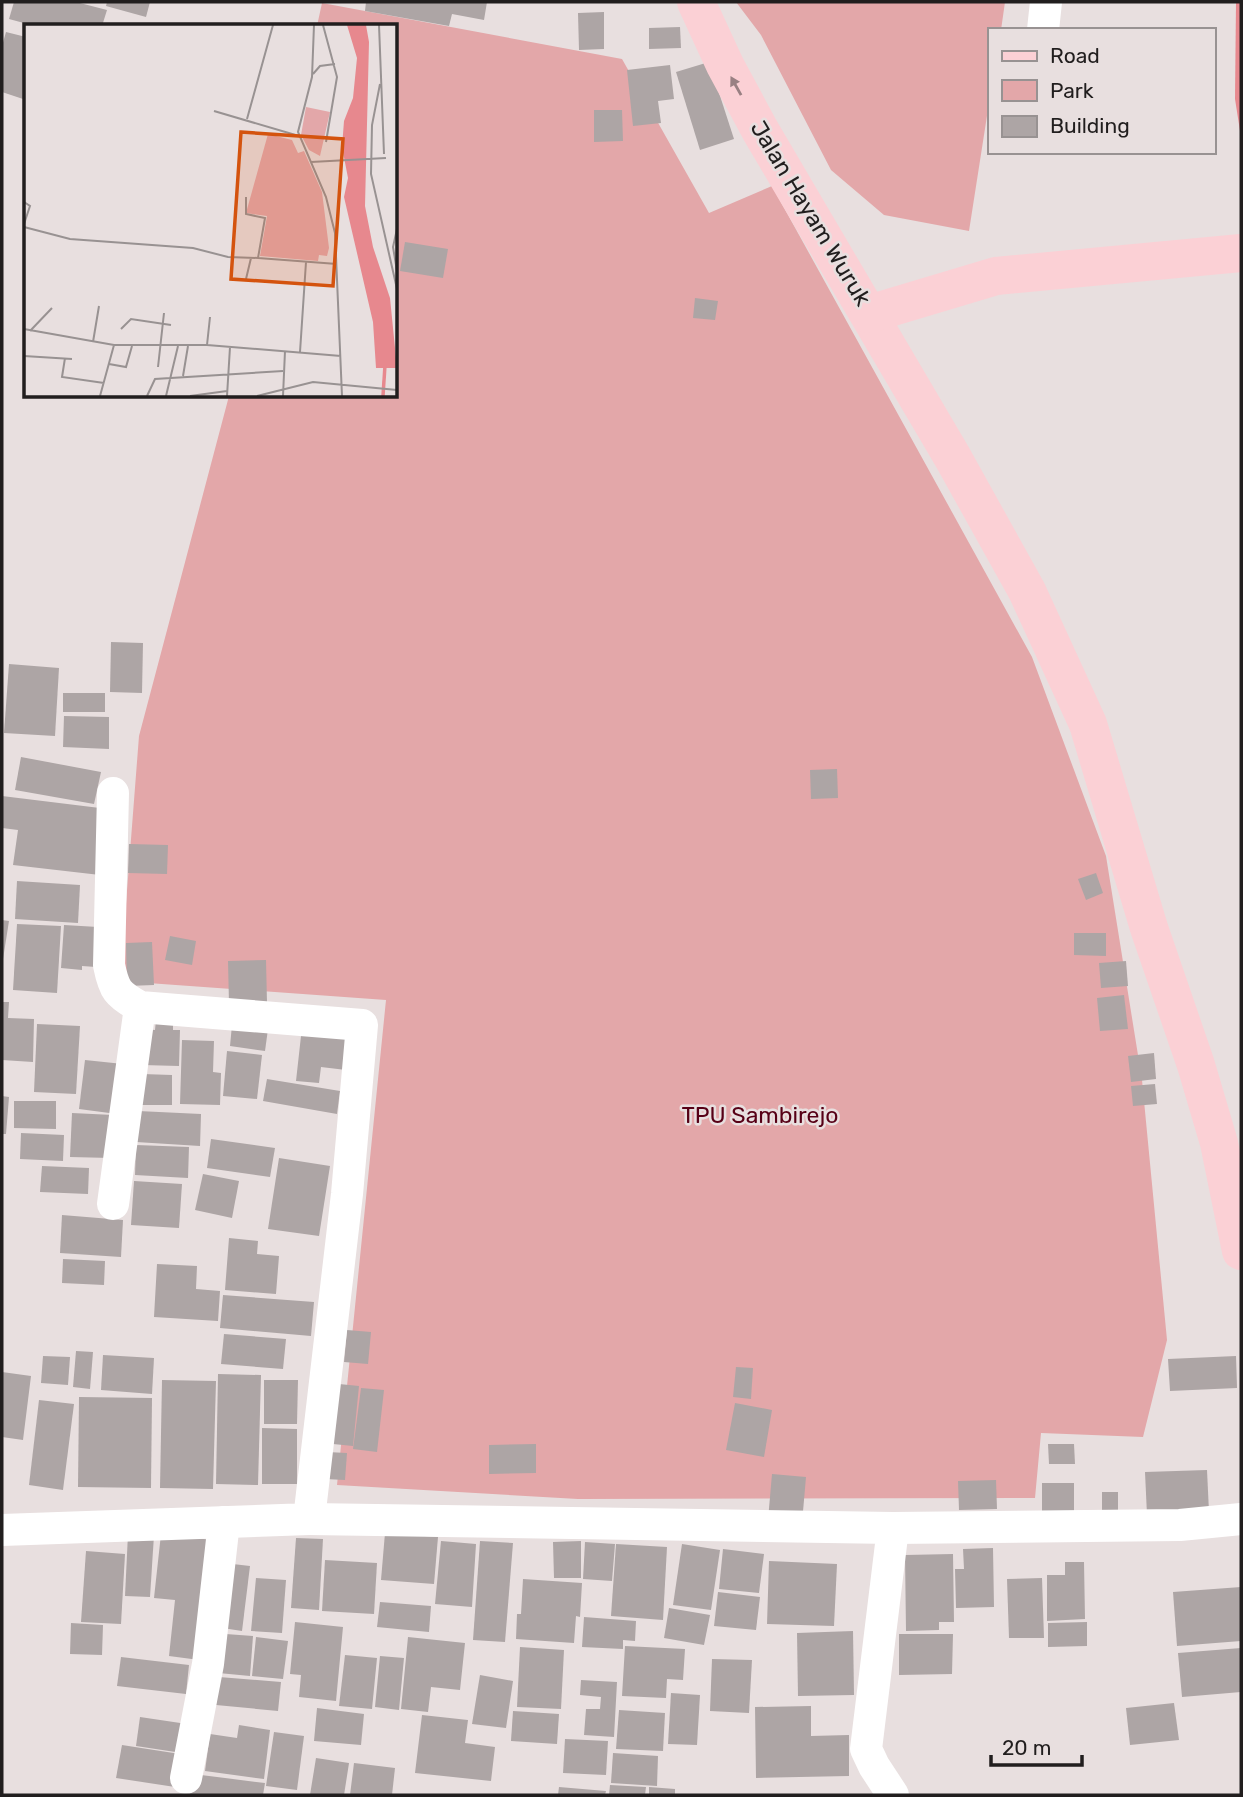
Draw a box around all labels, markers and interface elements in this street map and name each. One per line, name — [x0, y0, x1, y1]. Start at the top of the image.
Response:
inset map — [24, 24, 397, 397]
legend — [988, 28, 1215, 154]
text: Road — [1050, 43, 1100, 68]
one-way arrow — [730, 76, 742, 95]
text: Park — [1050, 78, 1094, 103]
text: Building — [1050, 113, 1130, 138]
street label: Jalan Hayam Wuruk — [745, 115, 877, 311]
park label: TPU Sambirejo — [682, 1101, 838, 1129]
scale bar — [991, 1724, 1082, 1768]
text: 20 m — [1002, 1735, 1051, 1760]

